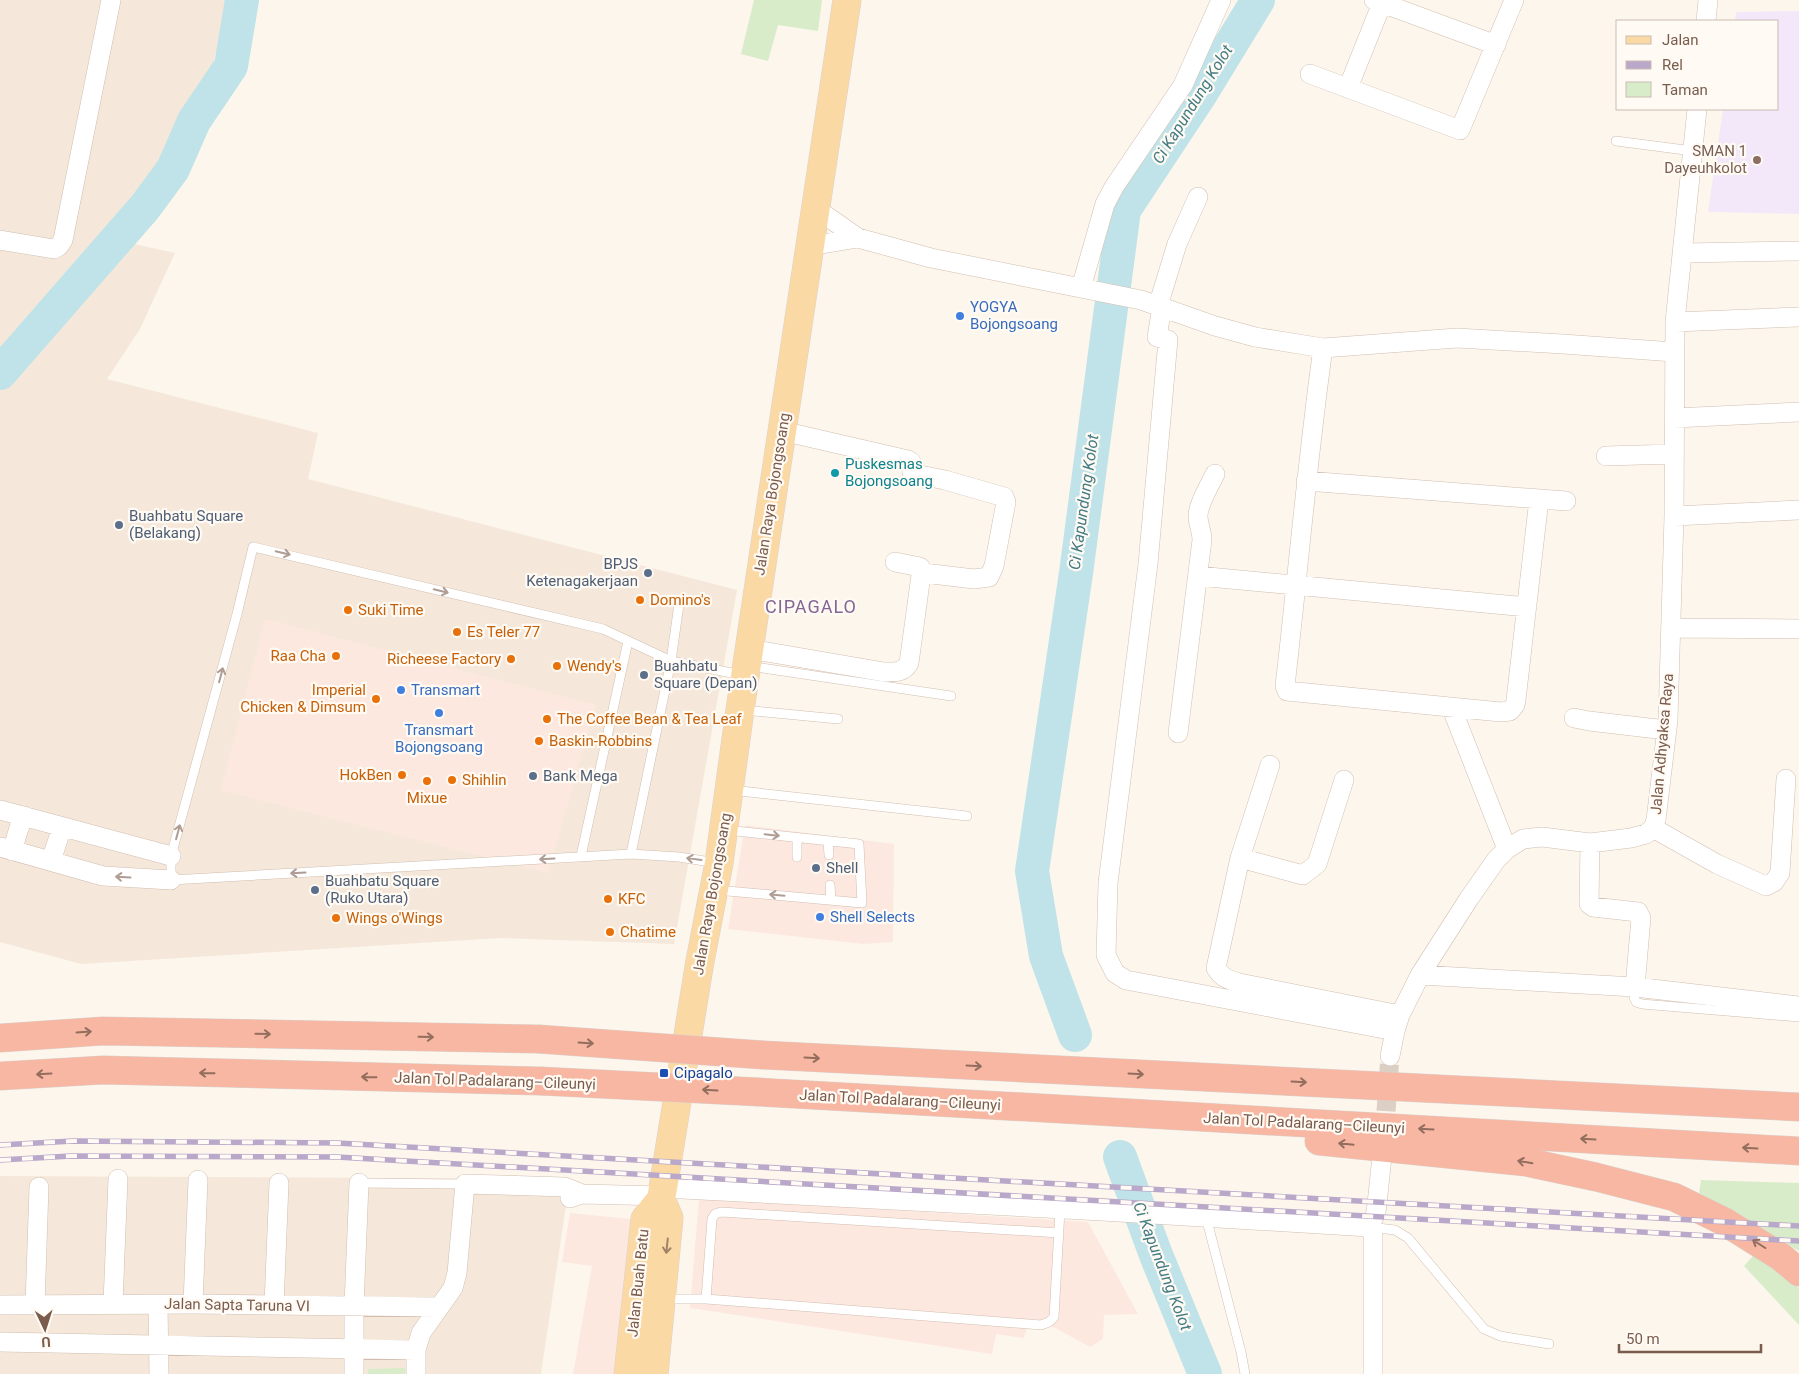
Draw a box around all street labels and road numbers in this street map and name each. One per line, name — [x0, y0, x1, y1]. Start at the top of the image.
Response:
street label: Jalan Raya Bojongsoang — [750, 411, 794, 577]
street label: Jalan Adhyaksa Raya — [1647, 673, 1677, 815]
street label: Jalan Raya Bojongsoang — [689, 812, 735, 976]
street label: Jalan Tol Padalarang–Cileunyi — [394, 1068, 596, 1094]
street label: Jalan Tol Padalarang–Cileunyi — [799, 1086, 1001, 1114]
street label: Jalan Tol Padalarang–Cileunyi — [1203, 1109, 1405, 1137]
street label: Jalan Buah Batu — [623, 1228, 653, 1338]
street label: Jalan Sapta Taruna VI — [164, 1295, 310, 1315]

